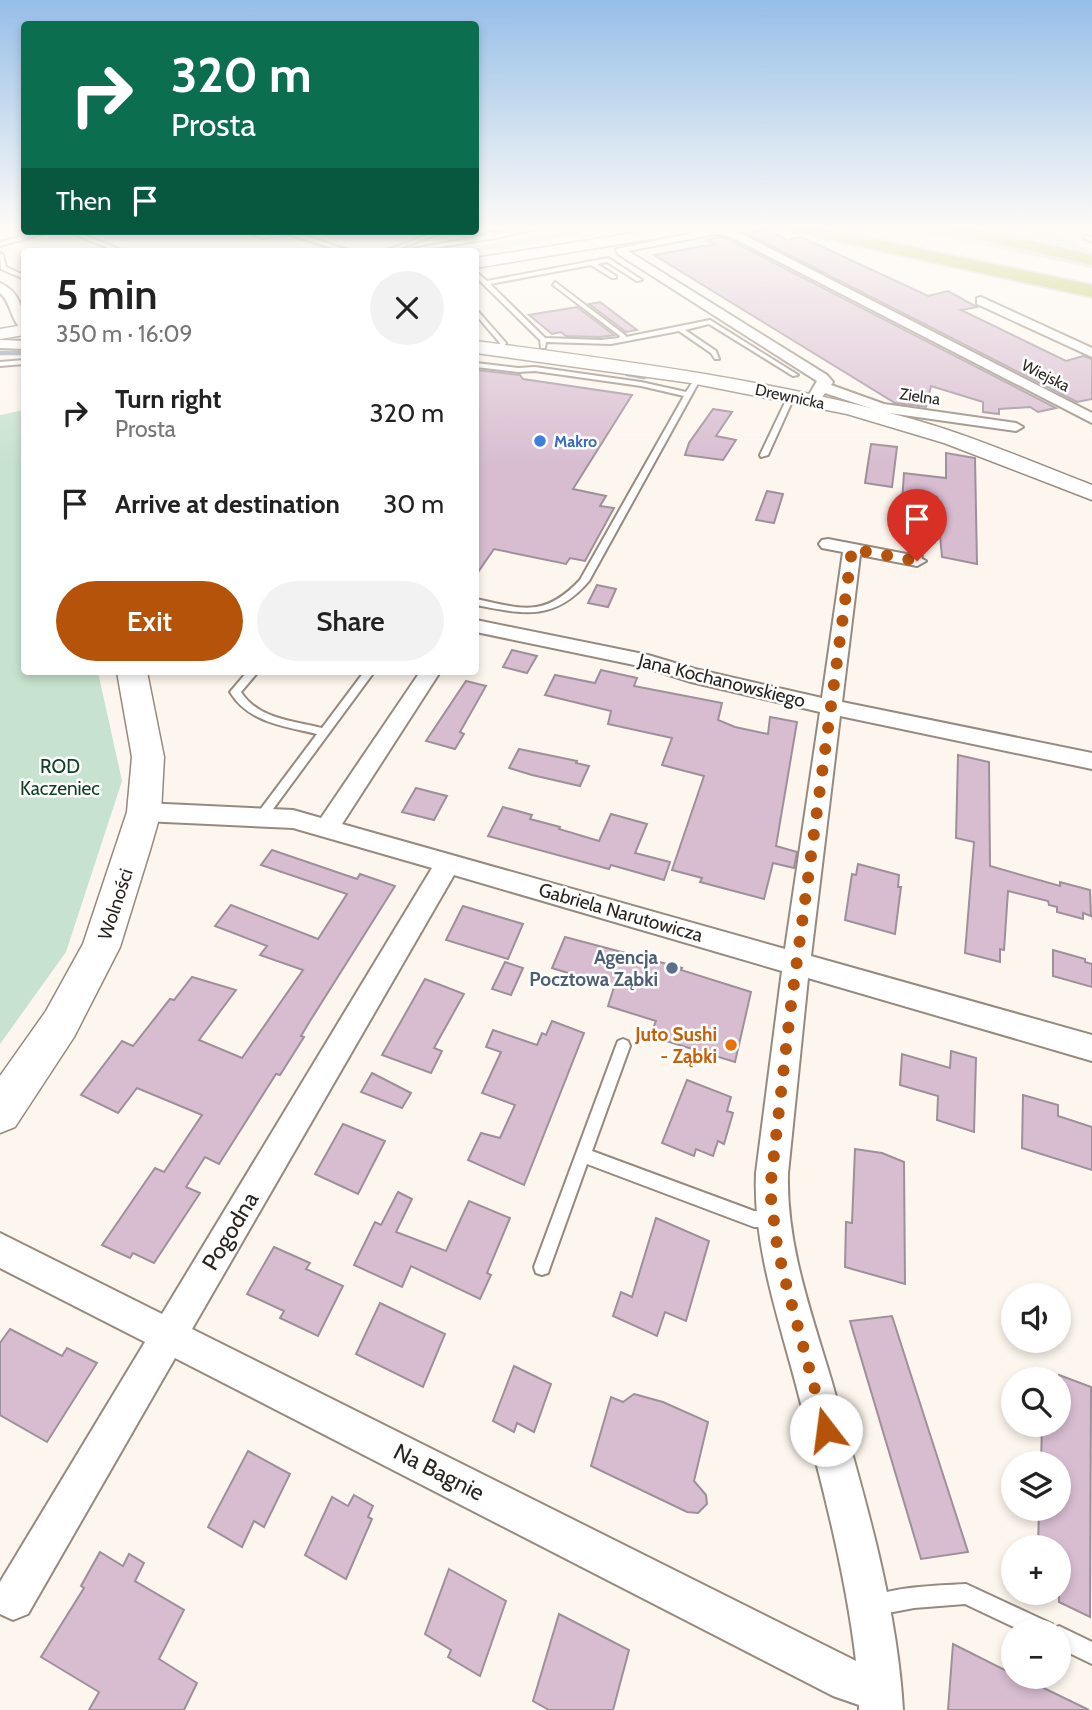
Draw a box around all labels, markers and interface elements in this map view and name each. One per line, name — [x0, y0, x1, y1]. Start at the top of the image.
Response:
text: 320 m — [171, 45, 312, 104]
icon: right — [56, 49, 147, 140]
text: Prosta — [171, 105, 256, 144]
icon: arrive — [126, 182, 164, 220]
text: Then — [56, 185, 112, 217]
text: 5 min — [56, 268, 158, 320]
button: close — [370, 271, 444, 345]
text: 350 m · 16:09 — [56, 320, 193, 348]
street label: Wiejska — [1019, 355, 1073, 396]
street label: Drewnicka — [753, 380, 827, 413]
text: Turn right — [115, 383, 221, 415]
street label: Zielna — [898, 384, 942, 409]
icon: right — [56, 394, 94, 432]
text: 320 m — [370, 397, 444, 429]
text: Prosta — [115, 415, 176, 443]
place label: Makro — [554, 432, 597, 451]
marker: Makro — [532, 433, 548, 449]
icon: arrive — [56, 485, 94, 523]
text: Arrive at destination — [115, 488, 340, 520]
text: 30 m — [383, 488, 444, 520]
pin — [887, 489, 947, 561]
icon: arrive — [898, 500, 936, 538]
button: Exit — [56, 581, 243, 661]
button: Share — [257, 581, 444, 661]
street label: Jana Kochanowskiego — [635, 648, 808, 712]
park label: ROD Kaczeniec — [20, 755, 100, 800]
street label: Wolności — [93, 866, 138, 943]
street label: Gabriela Narutowicza — [536, 878, 706, 947]
place label: Agencja Pocztowa Ząbki — [529, 946, 659, 991]
marker: Agencja Pocztowa Ząbki — [664, 960, 680, 976]
place label: Juto Sushi - Ząbki — [634, 1023, 717, 1068]
marker: Juto Sushi - Ząbki — [723, 1037, 739, 1053]
street label: Pogodna — [196, 1187, 264, 1275]
map controls — [1001, 1283, 1071, 1689]
button: sound — [1001, 1283, 1071, 1353]
button: search — [1001, 1367, 1071, 1437]
position arrow — [789, 1393, 863, 1467]
street label: Na Bagnie — [389, 1437, 489, 1507]
button: layers — [1001, 1451, 1071, 1521]
button: + — [1001, 1535, 1071, 1605]
button: − — [1001, 1619, 1071, 1689]

